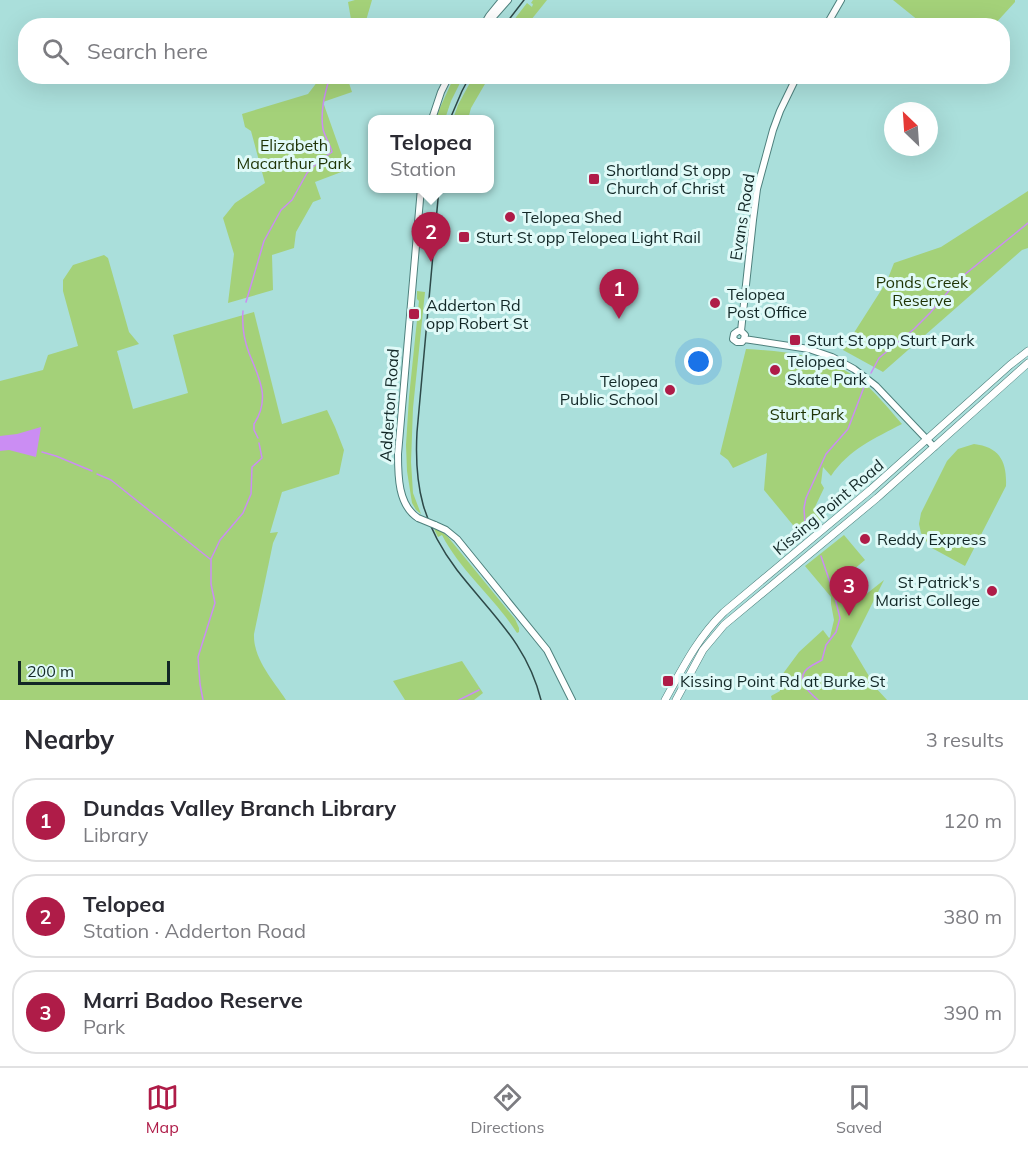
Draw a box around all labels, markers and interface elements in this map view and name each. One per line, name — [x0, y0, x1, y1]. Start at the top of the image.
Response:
search box — [18, 18, 1010, 84]
icon: search — [39, 35, 72, 68]
text: Search here — [87, 37, 208, 65]
north arrow — [884, 102, 938, 156]
popup — [368, 115, 494, 193]
text: Telopea — [390, 128, 472, 156]
park label: Elizabeth Macarthur Park — [237, 135, 352, 173]
text: Station — [390, 156, 456, 181]
place label: Shortland St opp Church of Christ — [606, 160, 731, 198]
marker: Shortland St opp Church of Christ — [587, 172, 601, 186]
street label: Evans Road — [725, 172, 759, 262]
place label: Telopea Shed — [522, 207, 622, 227]
marker: Telopea Shed — [503, 210, 517, 224]
pin: 2 — [412, 212, 450, 262]
place label: Sturt St opp Telopea Light Rail — [476, 227, 701, 247]
marker: Sturt St opp Telopea Light Rail — [457, 230, 471, 244]
pin: 1 — [600, 270, 638, 319]
park label: Ponds Creek Reserve — [876, 272, 969, 310]
place label: Telopea Post Office — [727, 284, 807, 322]
place label: Adderton Rd opp Robert St — [426, 295, 529, 333]
marker: Telopea Post Office — [708, 296, 722, 310]
marker: Adderton Rd opp Robert St — [407, 307, 421, 321]
place label: Sturt St opp Sturt Park — [807, 330, 975, 350]
marker: Sturt St opp Sturt Park — [788, 333, 802, 347]
your location — [684, 347, 713, 376]
street label: Adderton Road — [375, 348, 403, 462]
place label: Telopea Skate Park — [787, 351, 868, 389]
marker: Telopea Skate Park — [768, 363, 782, 377]
place label: Telopea Public School — [560, 371, 658, 409]
marker: Telopea Public School — [663, 383, 677, 397]
park label: Sturt Park — [770, 404, 845, 424]
street label: Kissing Point Road — [769, 455, 887, 559]
place label: Reddy Express — [877, 529, 986, 549]
marker: Reddy Express — [858, 532, 872, 546]
pin: 3 — [830, 566, 868, 616]
place label: St Patrick's Marist College — [875, 572, 980, 610]
marker: St Patrick's Marist College — [985, 584, 999, 598]
scale bar — [18, 658, 170, 686]
text: 200 m — [27, 661, 74, 681]
place label: Kissing Point Rd at Burke St — [680, 671, 886, 691]
marker: Kissing Point Rd at Burke St — [661, 674, 675, 688]
text: Nearby — [24, 723, 114, 756]
text: 3 results — [926, 727, 1004, 752]
text: Dundas Valley Branch Library — [83, 794, 396, 822]
text: 1 — [40, 808, 52, 833]
text: 120 m — [943, 808, 1002, 833]
text: Library — [83, 822, 148, 847]
text: Telopea — [83, 890, 165, 918]
text: 2 — [40, 904, 52, 929]
text: 380 m — [943, 904, 1002, 929]
text: Station · Adderton Road — [83, 918, 306, 943]
text: Marri Badoo Reserve — [83, 986, 303, 1014]
text: 3 — [40, 1000, 52, 1025]
text: 390 m — [943, 1000, 1002, 1025]
text: Park — [83, 1014, 125, 1039]
tab: Map — [146, 1081, 179, 1137]
tab: Directions — [470, 1081, 544, 1137]
tab: Saved — [836, 1081, 882, 1137]

